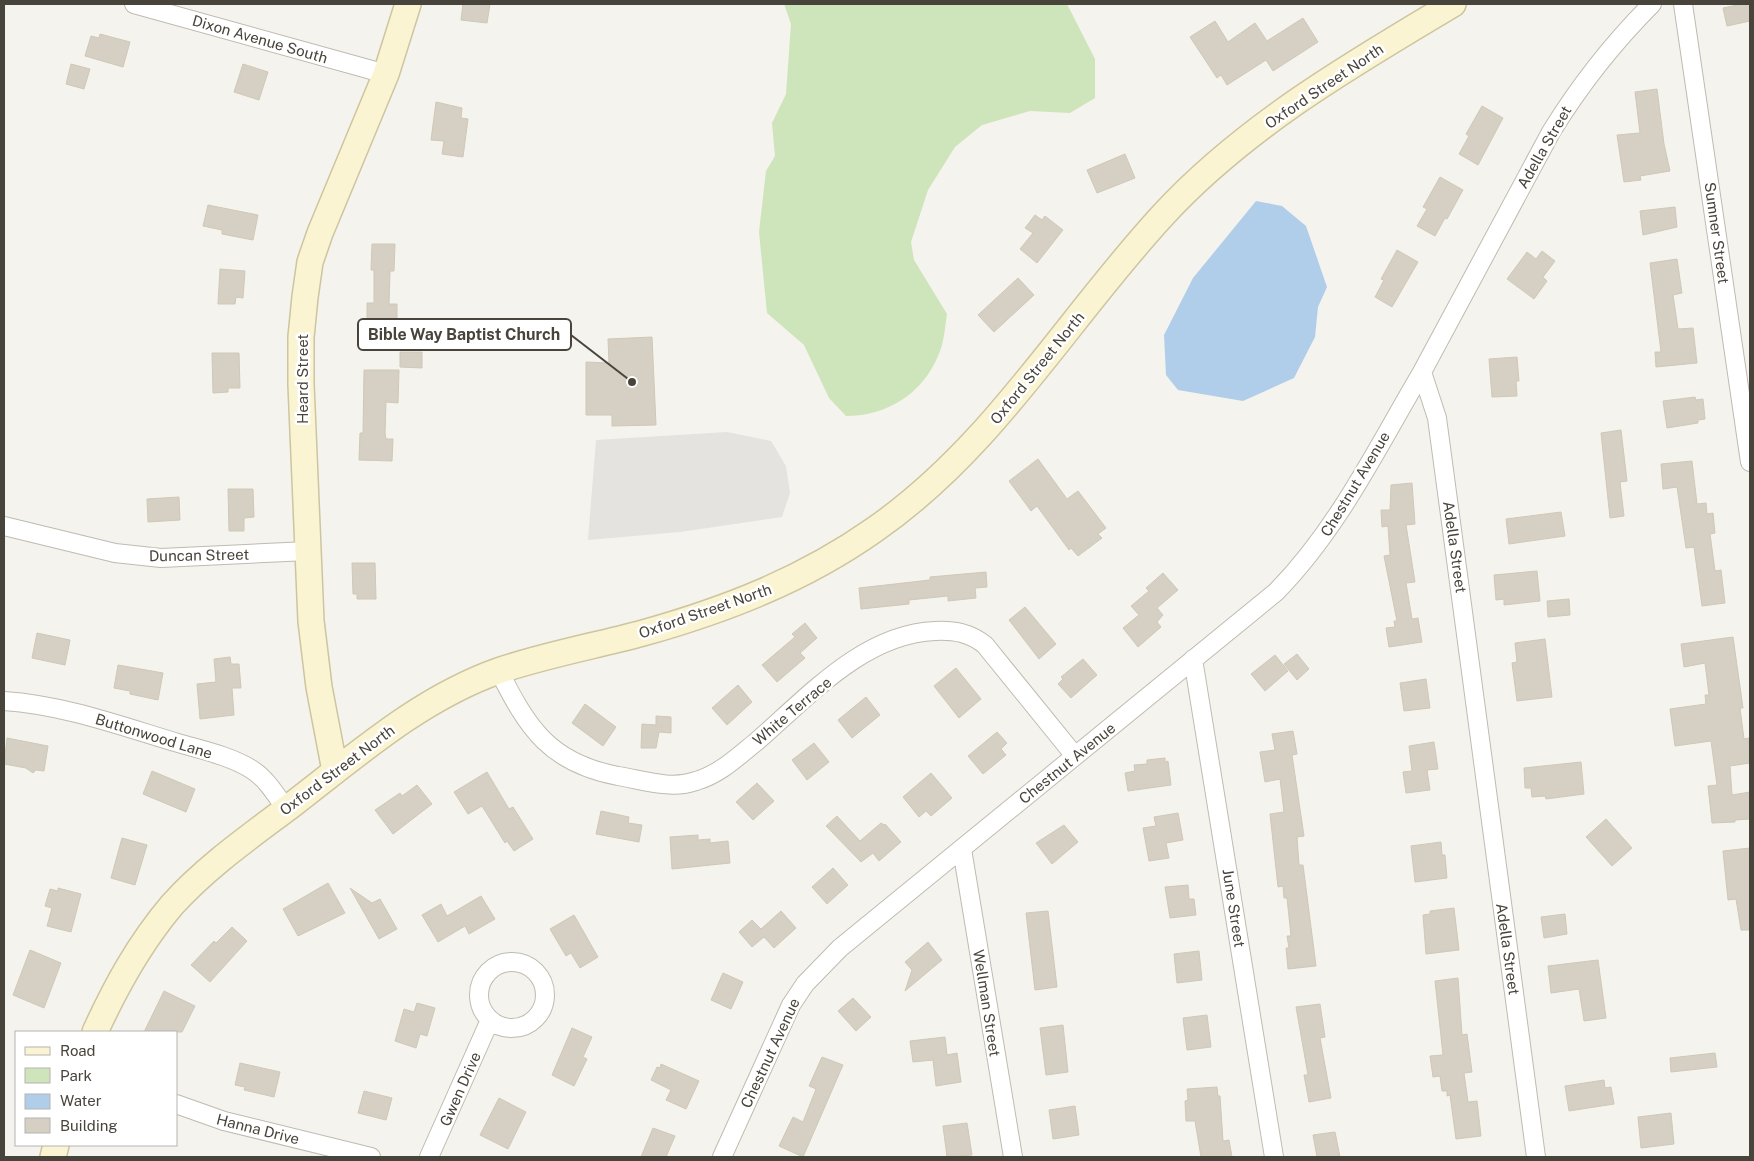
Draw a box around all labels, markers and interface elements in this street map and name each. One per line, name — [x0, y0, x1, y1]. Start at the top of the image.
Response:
street label: Dixon Avenue South — [190, 12, 330, 66]
street label: Oxford Street North — [1262, 40, 1386, 132]
street label: Adella Street — [1514, 103, 1575, 191]
street label: Sumner Street — [1701, 181, 1733, 285]
street label: Oxford Street North — [987, 309, 1087, 427]
callout: Bible Way Baptist Church — [358, 319, 571, 350]
text: Bible Way Baptist Church — [368, 325, 560, 344]
street label: Heard Street — [294, 334, 311, 424]
street label: Chestnut Avenue — [1317, 429, 1393, 539]
street label: Adella Street — [1440, 500, 1470, 594]
street label: Duncan Street — [149, 546, 249, 564]
street label: Oxford Street North — [636, 580, 774, 642]
street label: White Terrace — [749, 673, 835, 749]
street label: Buttonwood Lane — [93, 710, 215, 762]
street label: Chestnut Avenue — [1015, 719, 1119, 807]
street label: Oxford Street North — [276, 721, 398, 819]
street label: June Street — [1219, 868, 1249, 949]
street label: Adella Street — [1493, 902, 1523, 996]
street label: Wellman Street — [970, 948, 1004, 1058]
street label: Chestnut Avenue — [737, 995, 803, 1111]
legend — [15, 1031, 178, 1146]
text: Road — [60, 1042, 96, 1059]
street label: Gwen Drive — [436, 1049, 484, 1129]
text: Park — [60, 1067, 92, 1084]
text: Water — [60, 1092, 102, 1109]
street label: Hanna Drive — [215, 1110, 301, 1148]
text: Building — [60, 1117, 118, 1134]

